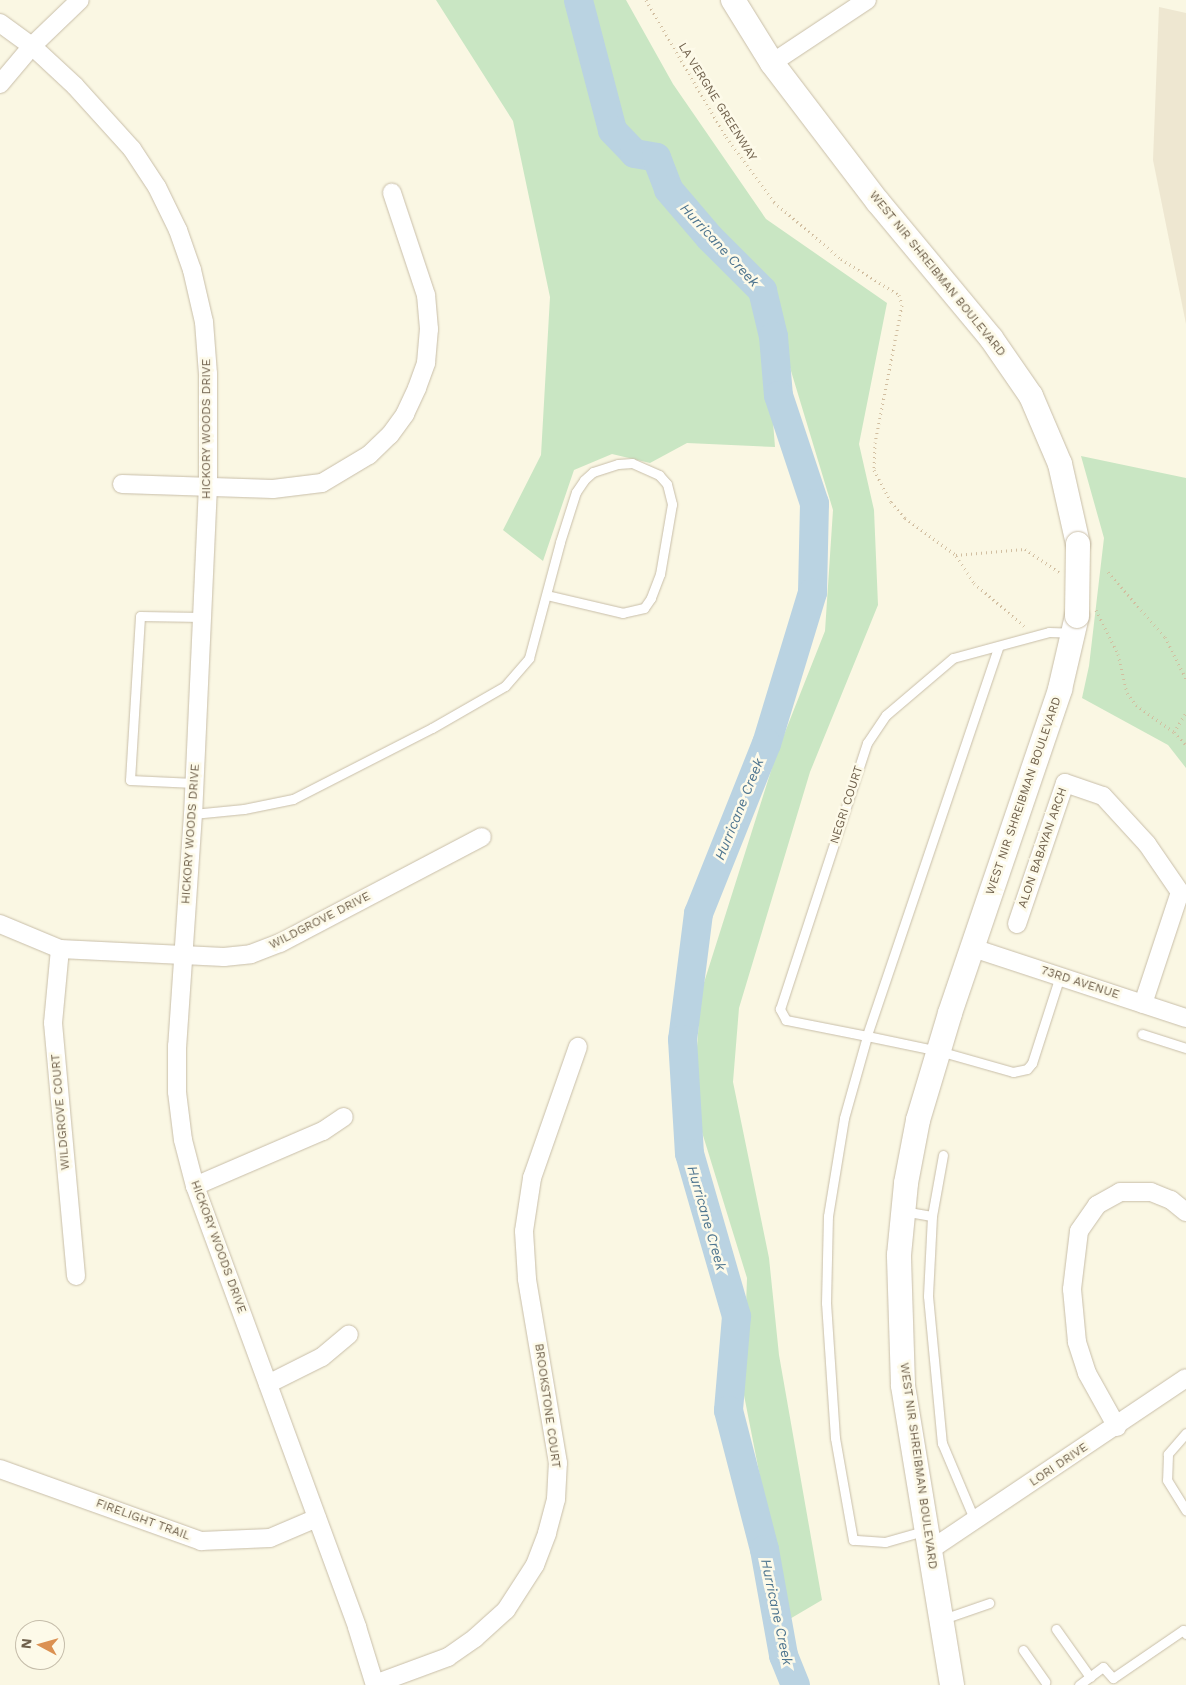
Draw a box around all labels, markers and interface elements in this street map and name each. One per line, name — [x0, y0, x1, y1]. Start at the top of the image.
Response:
street label: LA VERGNE GREENWAY — [674, 40, 760, 164]
street label: WEST NIR SHREIBMAN BOULEVARD — [866, 188, 1008, 360]
water label: Hurricane Creek — [677, 200, 763, 290]
street label: HICKORY WOODS DRIVE — [200, 358, 214, 500]
street label: WEST NIR SHREIBMAN BOULEVARD — [983, 695, 1065, 897]
water label: Hurricane Creek — [711, 756, 767, 862]
street label: HICKORY WOODS DRIVE — [179, 763, 203, 905]
street label: NEGRI COURT — [828, 764, 866, 846]
street label: ALON BABAYAN ARCH — [1016, 786, 1070, 910]
street label: WILDGROVE DRIVE — [267, 889, 373, 953]
street label: 73RD AVENUE — [1039, 963, 1121, 1003]
street label: WILDGROVE COURT — [49, 1053, 73, 1171]
water label: Hurricane Creek — [684, 1164, 730, 1272]
street label: HICKORY WOODS DRIVE — [187, 1178, 249, 1316]
street label: BROOKSTONE COURT — [531, 1343, 563, 1469]
street label: WEST NIR SHREIBMAN BOULEVARD — [896, 1362, 940, 1570]
street label: LORI DRIVE — [1027, 1440, 1091, 1490]
street label: FIRELIGHT TRAIL — [94, 1496, 192, 1544]
water label: Hurricane Creek — [758, 1557, 796, 1667]
north arrow — [15, 1620, 65, 1670]
text: N — [18, 1638, 35, 1650]

